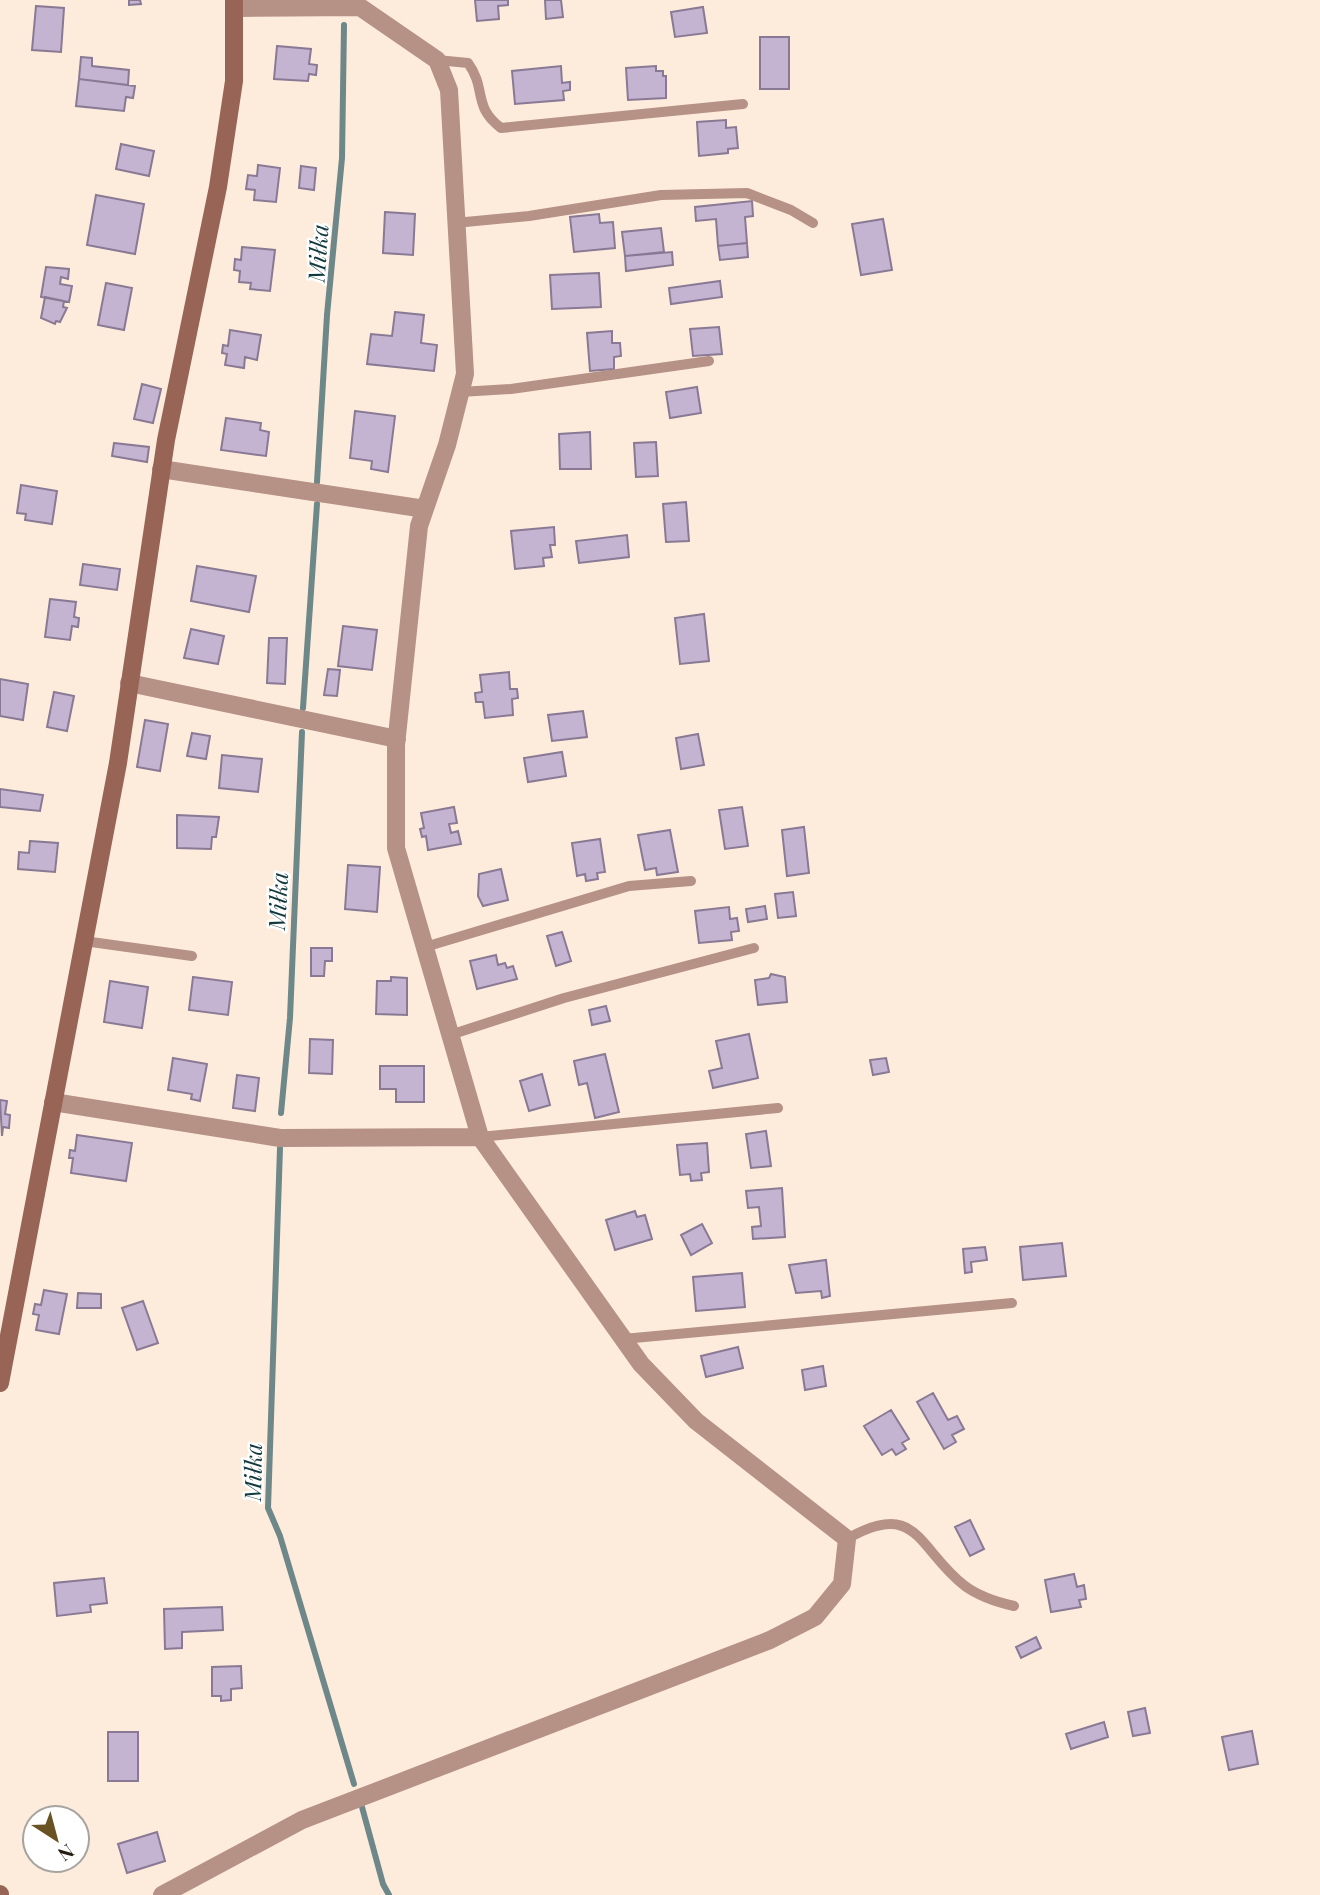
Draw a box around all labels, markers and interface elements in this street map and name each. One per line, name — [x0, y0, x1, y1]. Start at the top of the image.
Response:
water label: Miłka — [299, 223, 334, 284]
water label: Miłka — [260, 871, 294, 932]
water label: Miłka — [236, 1443, 268, 1502]
north arrow — [21, 1804, 91, 1874]
text: N — [53, 1839, 80, 1868]

